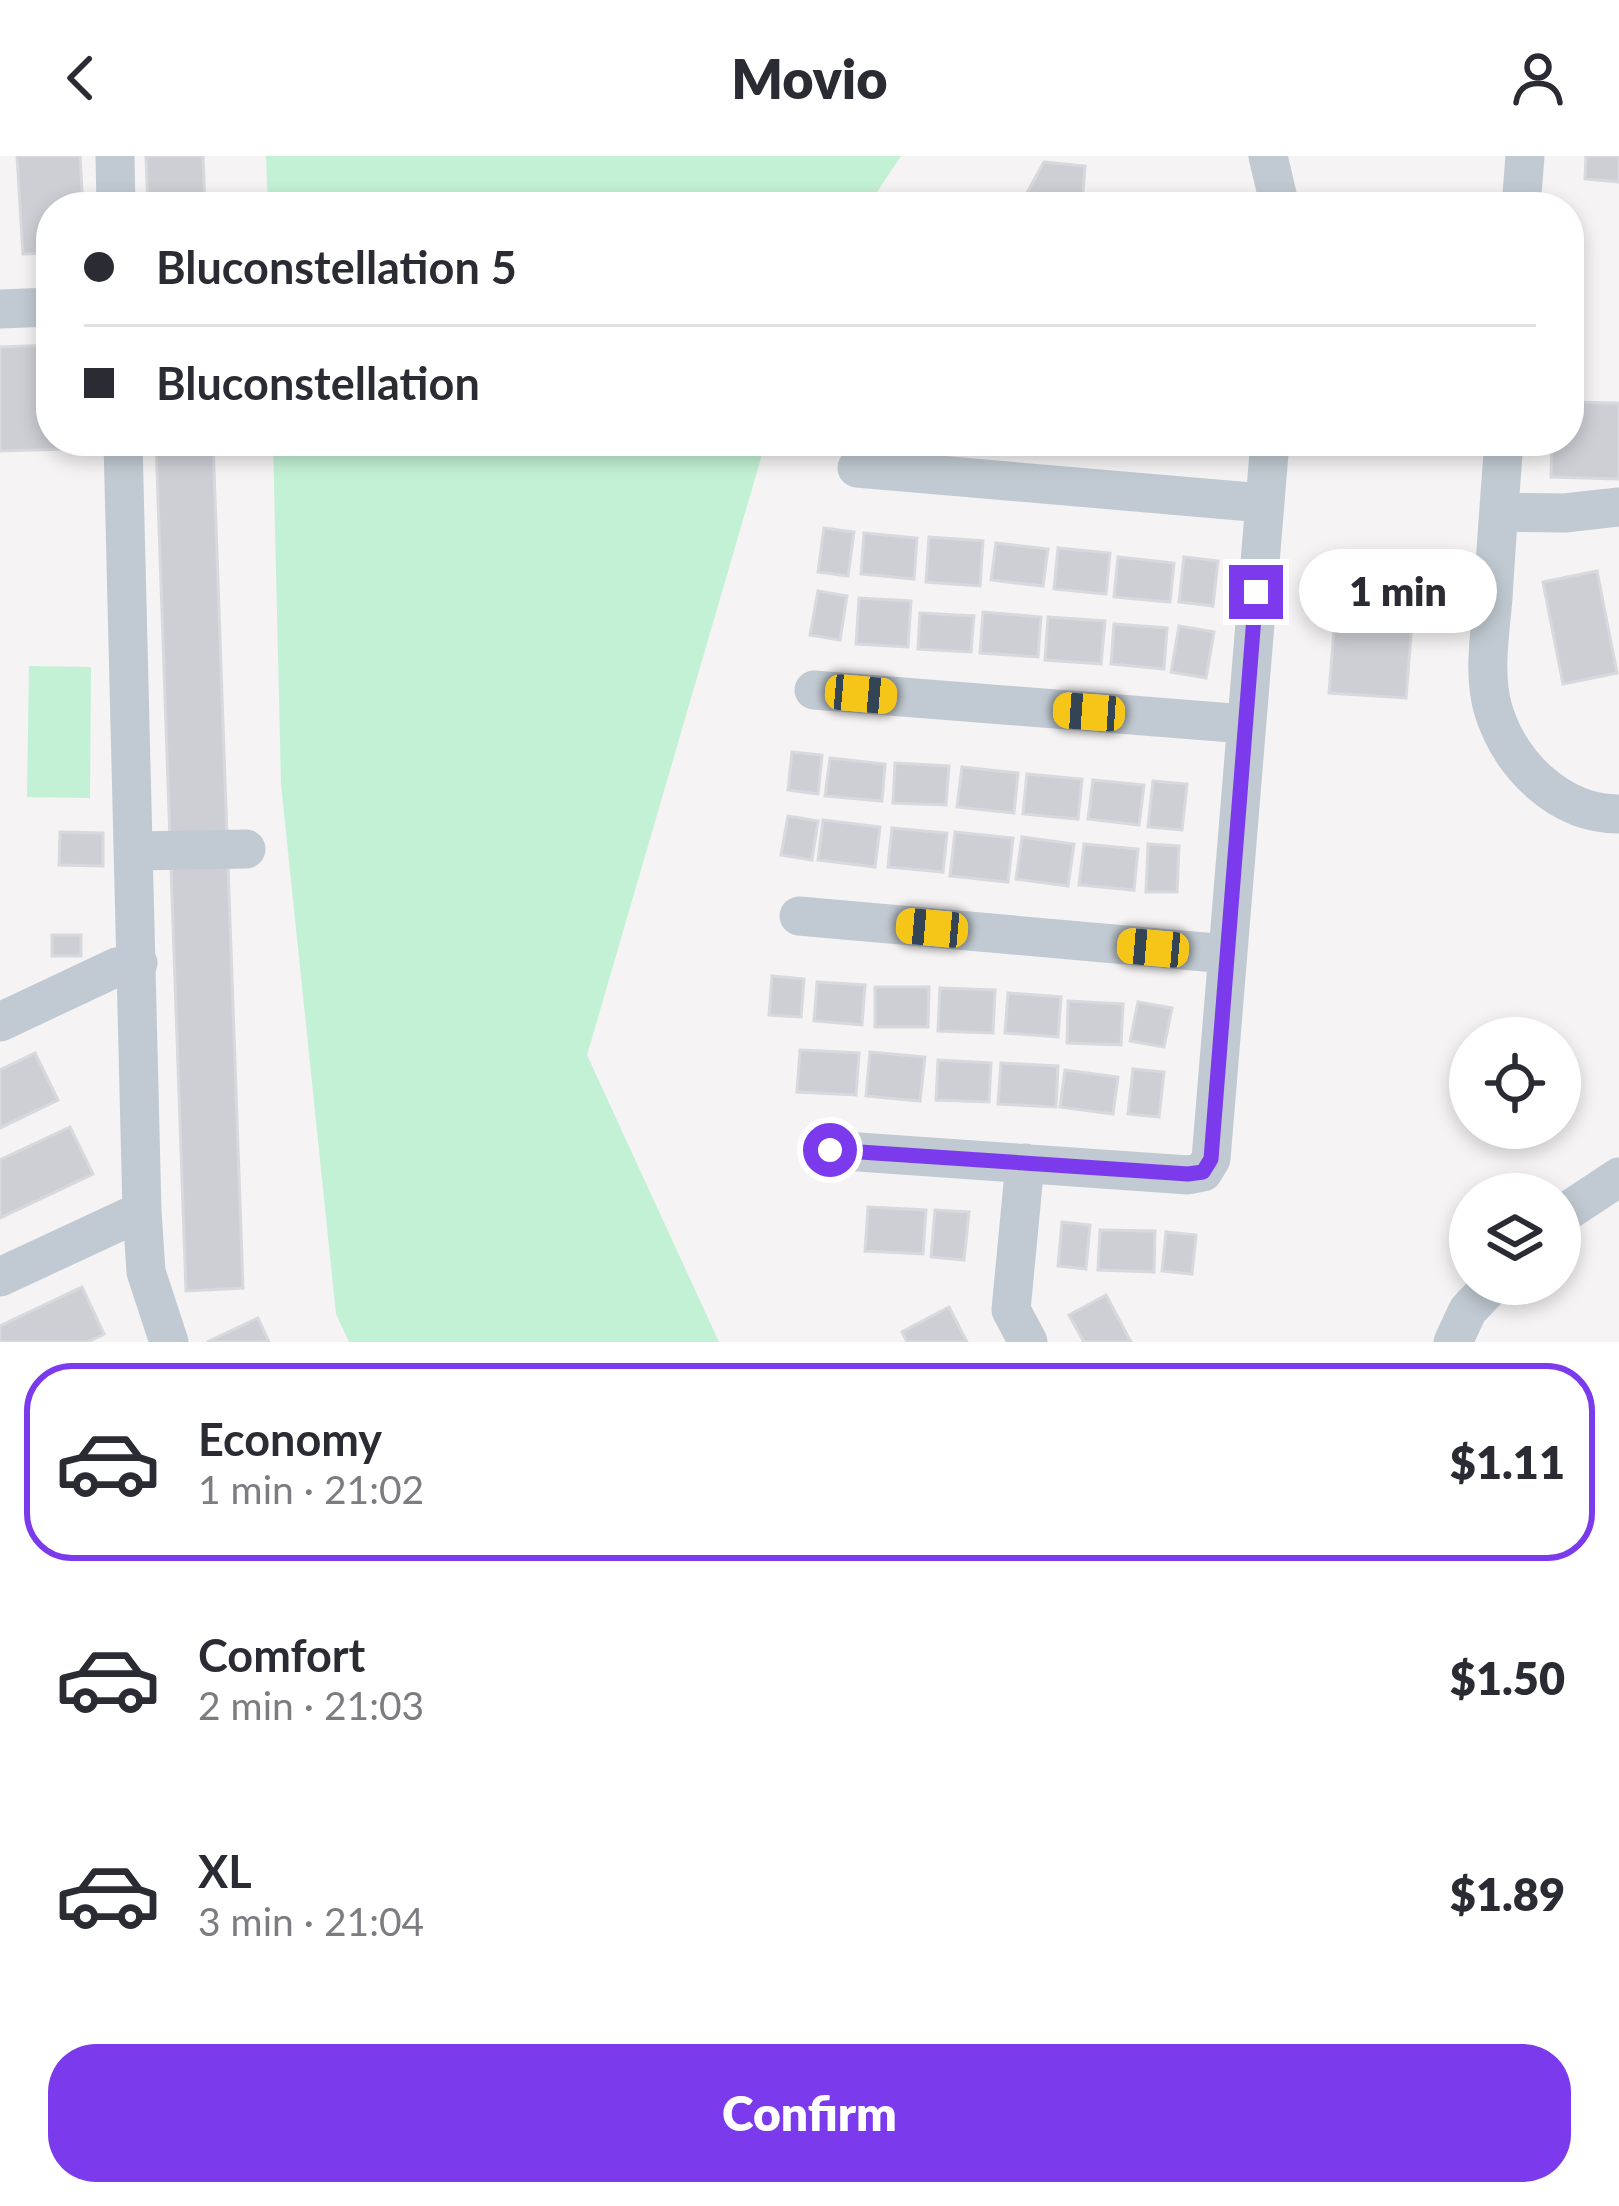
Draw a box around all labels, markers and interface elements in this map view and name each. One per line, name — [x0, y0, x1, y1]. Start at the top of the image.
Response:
icon: back — [48, 45, 114, 111]
icon: person — [1505, 45, 1571, 111]
text: Movio — [731, 46, 888, 111]
text: Bluconstellation 5 — [156, 240, 517, 294]
text: Bluconstellation — [156, 356, 480, 410]
callout: 1 min — [1298, 550, 1496, 634]
route end — [1229, 565, 1283, 619]
text: 1 min — [1349, 568, 1447, 614]
car — [824, 673, 898, 715]
car — [1052, 692, 1126, 732]
car — [895, 907, 969, 949]
car — [1116, 927, 1190, 969]
map controls — [1449, 1017, 1581, 1305]
button: locate — [1449, 1017, 1581, 1149]
route start — [803, 1123, 857, 1177]
button: layers — [1449, 1173, 1581, 1305]
icon: car — [54, 1408, 162, 1516]
text: Economy — [198, 1412, 382, 1466]
text: $1.11 — [1450, 1435, 1565, 1489]
text: 1 min · 21:02 — [198, 1466, 424, 1512]
icon: car — [54, 1624, 162, 1732]
text: Comfort — [198, 1628, 365, 1682]
text: $1.50 — [1450, 1651, 1565, 1705]
text: 2 min · 21:03 — [198, 1682, 424, 1728]
icon: car — [54, 1840, 162, 1948]
text: XL — [198, 1844, 252, 1898]
text: $1.89 — [1450, 1867, 1565, 1921]
text: 3 min · 21:04 — [198, 1898, 424, 1944]
button: Confirm — [48, 2044, 1571, 2182]

